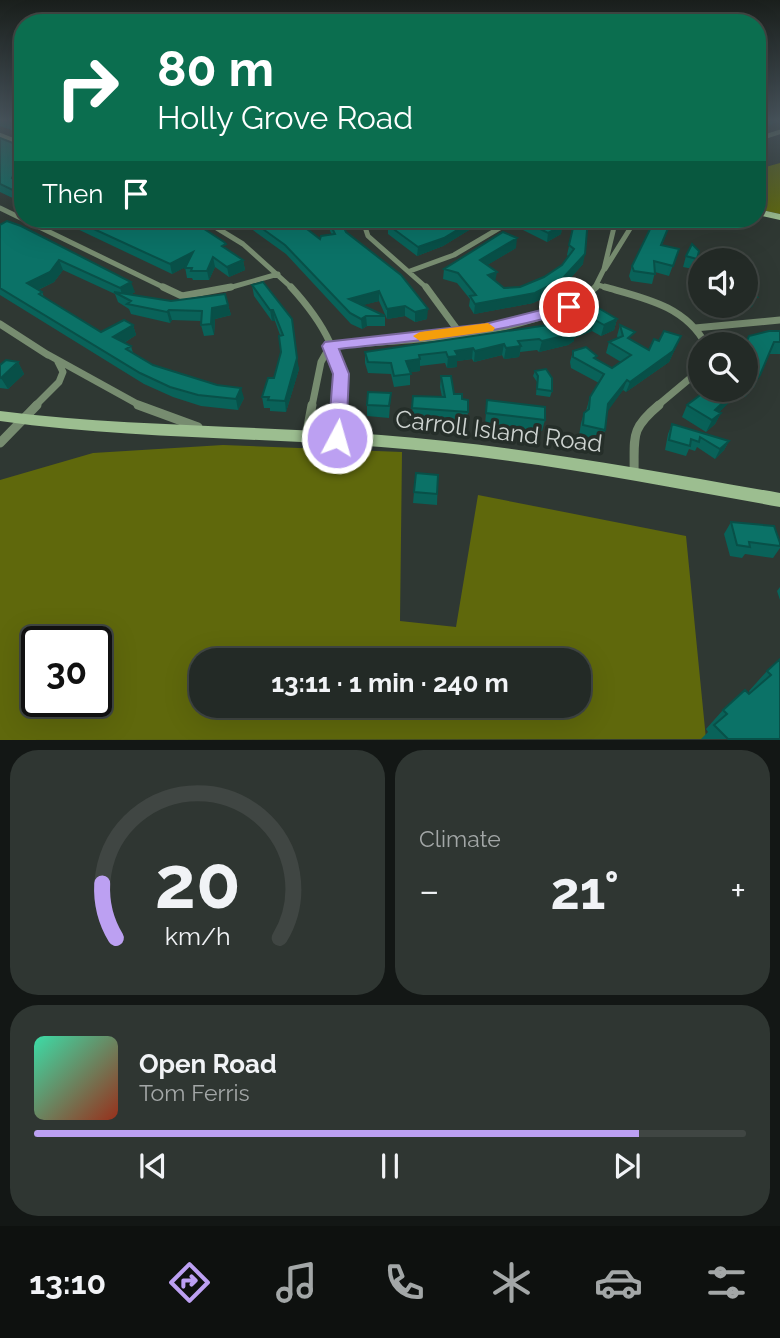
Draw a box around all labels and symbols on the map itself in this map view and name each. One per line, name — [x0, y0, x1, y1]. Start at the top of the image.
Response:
pin — [539, 277, 599, 337]
position arrow — [300, 401, 374, 475]
street label: Carroll Island Road — [394, 404, 604, 458]
speed limit sign: 30 — [21, 626, 112, 717]

